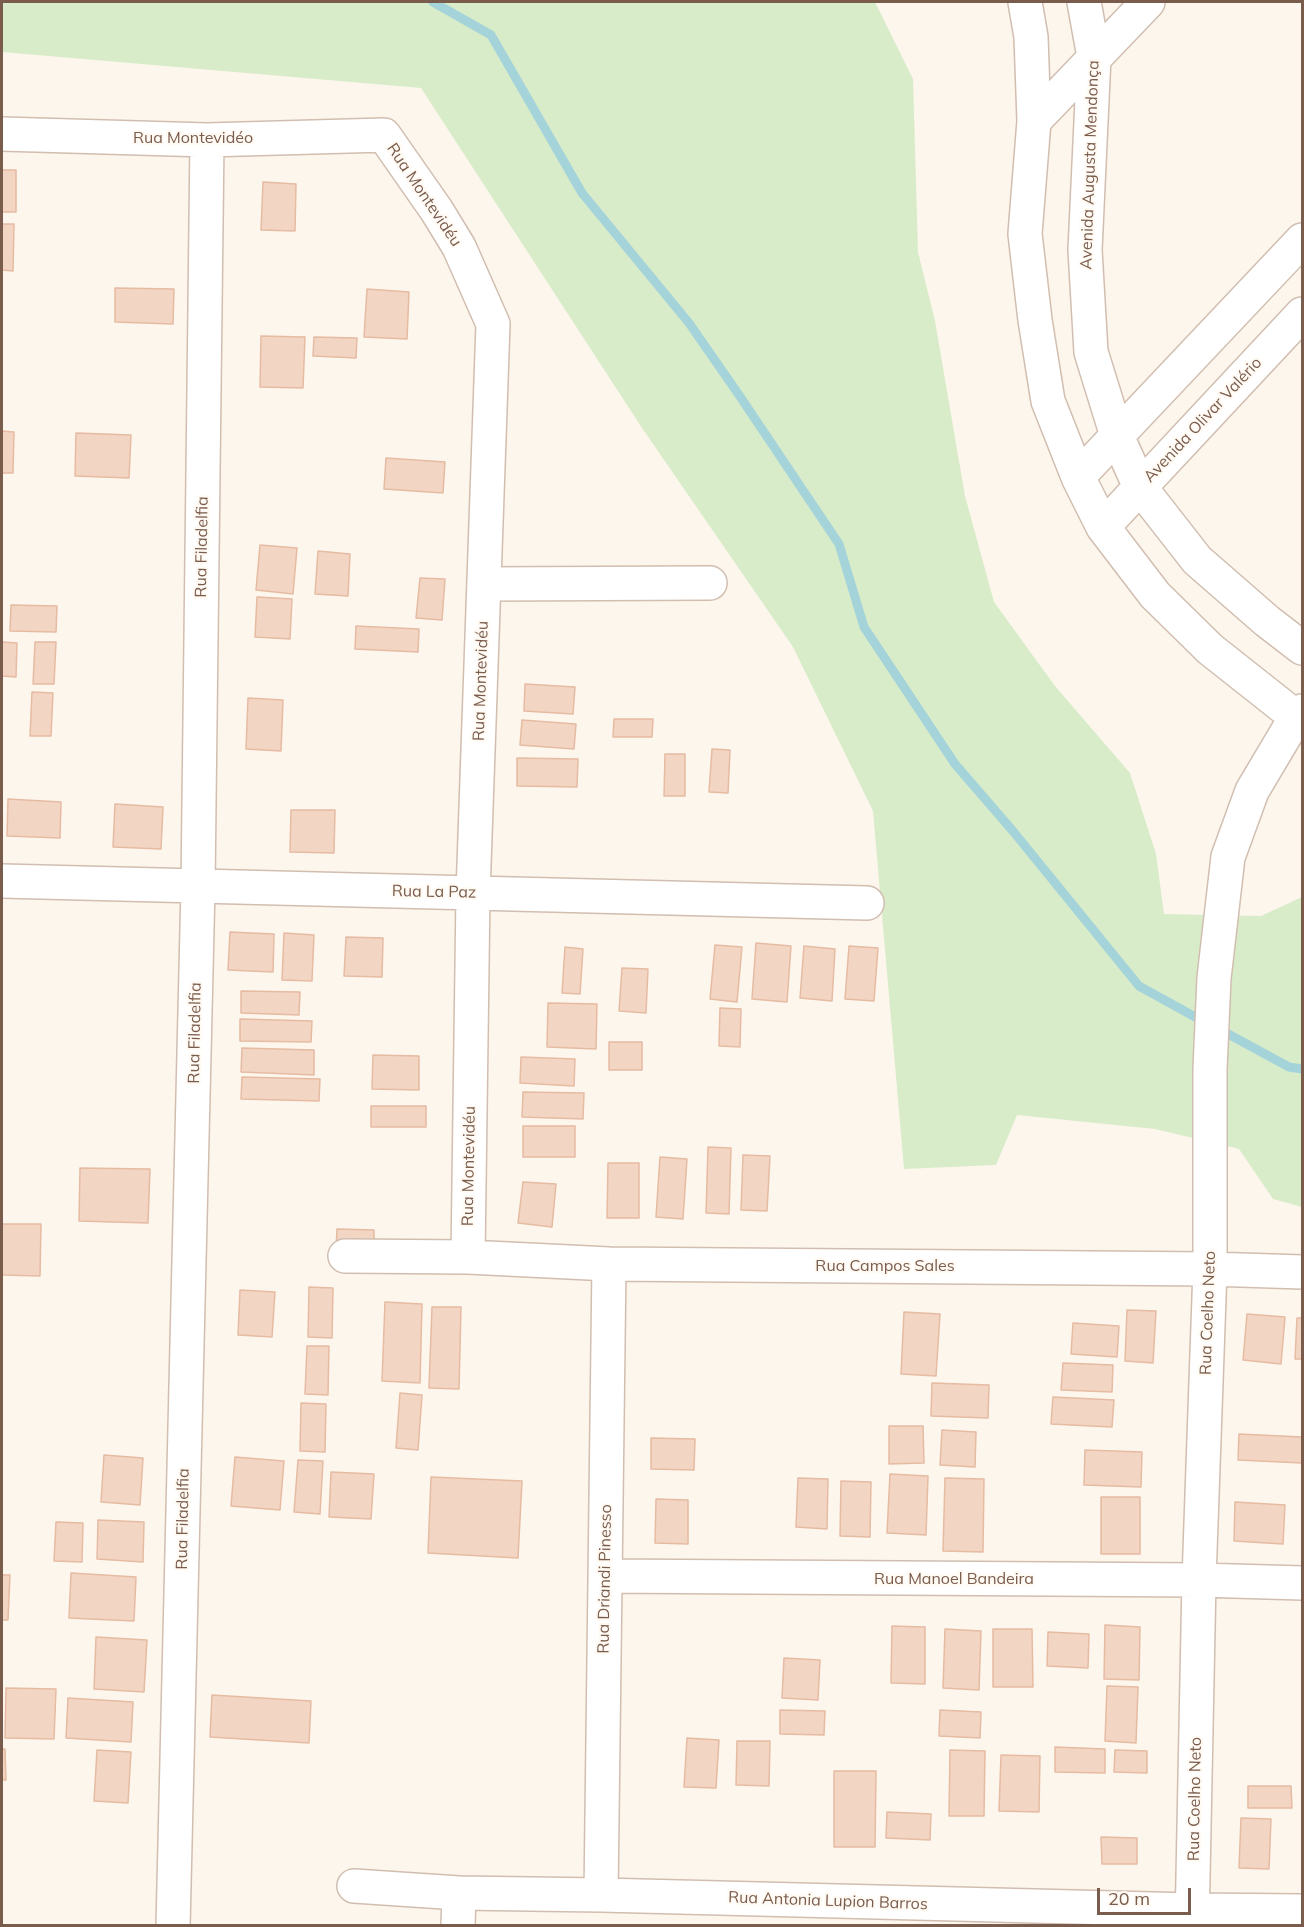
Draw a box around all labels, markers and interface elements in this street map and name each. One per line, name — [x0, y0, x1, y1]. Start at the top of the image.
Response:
street label: Avenida Augusta Mendonça — [1077, 60, 1103, 270]
street label: Rua Montevidéo — [133, 128, 253, 148]
street label: Rua Montevidéu — [382, 140, 466, 250]
street label: Avenida Olivar Valério — [1140, 353, 1266, 487]
street label: Rua Filadelfia — [192, 496, 212, 598]
street label: Rua Montevidéu — [469, 621, 493, 741]
street label: Rua La Paz — [392, 882, 476, 902]
street label: Rua Filadelfia — [185, 982, 205, 1084]
street label: Rua Montevidéu — [458, 1106, 480, 1226]
street label: Rua Coelho Neto — [1196, 1251, 1220, 1375]
street label: Rua Campos Sales — [815, 1256, 955, 1276]
street label: Rua Filadelfia — [173, 1468, 193, 1570]
street label: Rua Driandi Pinesso — [594, 1504, 616, 1654]
street label: Rua Manoel Bandeira — [874, 1569, 1034, 1589]
street label: Rua Coelho Neto — [1184, 1737, 1206, 1861]
scale bar — [1100, 1876, 1194, 1914]
text: 20 m — [1108, 1887, 1150, 1910]
street label: Rua Antonia Lupion Barros — [728, 1888, 928, 1914]

